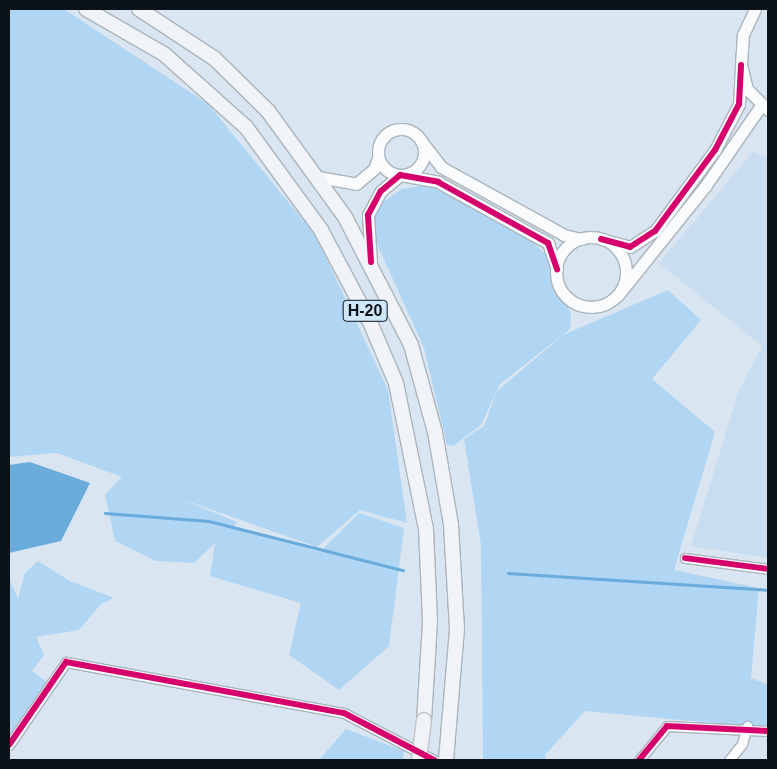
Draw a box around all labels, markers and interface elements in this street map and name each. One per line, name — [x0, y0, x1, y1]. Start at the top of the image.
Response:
road number: Н-20 — [342, 298, 388, 324]

